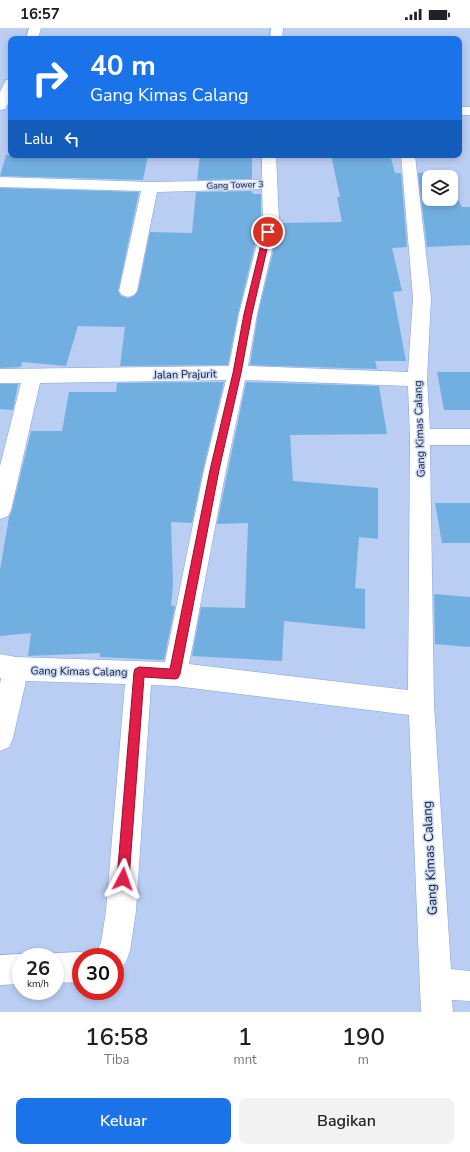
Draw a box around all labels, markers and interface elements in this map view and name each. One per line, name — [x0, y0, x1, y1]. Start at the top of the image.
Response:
text: 16:57 — [20, 4, 60, 24]
text: 40 m — [90, 47, 156, 85]
icon: right — [24, 52, 76, 104]
text: Gang Kimas Calang — [90, 83, 249, 107]
icon: left — [61, 128, 83, 150]
text: Lalu — [24, 129, 53, 149]
map controls — [422, 170, 458, 206]
button: layers — [422, 170, 458, 206]
street label: Gang Tower 3 — [206, 178, 264, 192]
pin — [251, 215, 285, 249]
icon: arrive — [257, 221, 279, 243]
street label: Jalan Prajurit — [152, 366, 217, 383]
street label: Gang Kimas Calang — [410, 380, 429, 478]
street label: Gang Kimas Calang — [30, 663, 128, 680]
street label: Gang Kimas Calang — [418, 800, 442, 916]
position arrow — [102, 858, 144, 900]
speed limit sign: 30 — [72, 948, 124, 1000]
text: 26 — [26, 955, 50, 982]
text: km/h — [27, 977, 49, 991]
text: 16:58 — [85, 1021, 148, 1053]
text: 1 — [238, 1021, 252, 1053]
text: 190 — [342, 1021, 385, 1053]
text: Tiba — [104, 1051, 129, 1069]
text: mnt — [234, 1051, 257, 1069]
text: m — [358, 1051, 369, 1069]
button: Keluar — [16, 1098, 231, 1144]
button: Bagikan — [239, 1098, 454, 1144]

